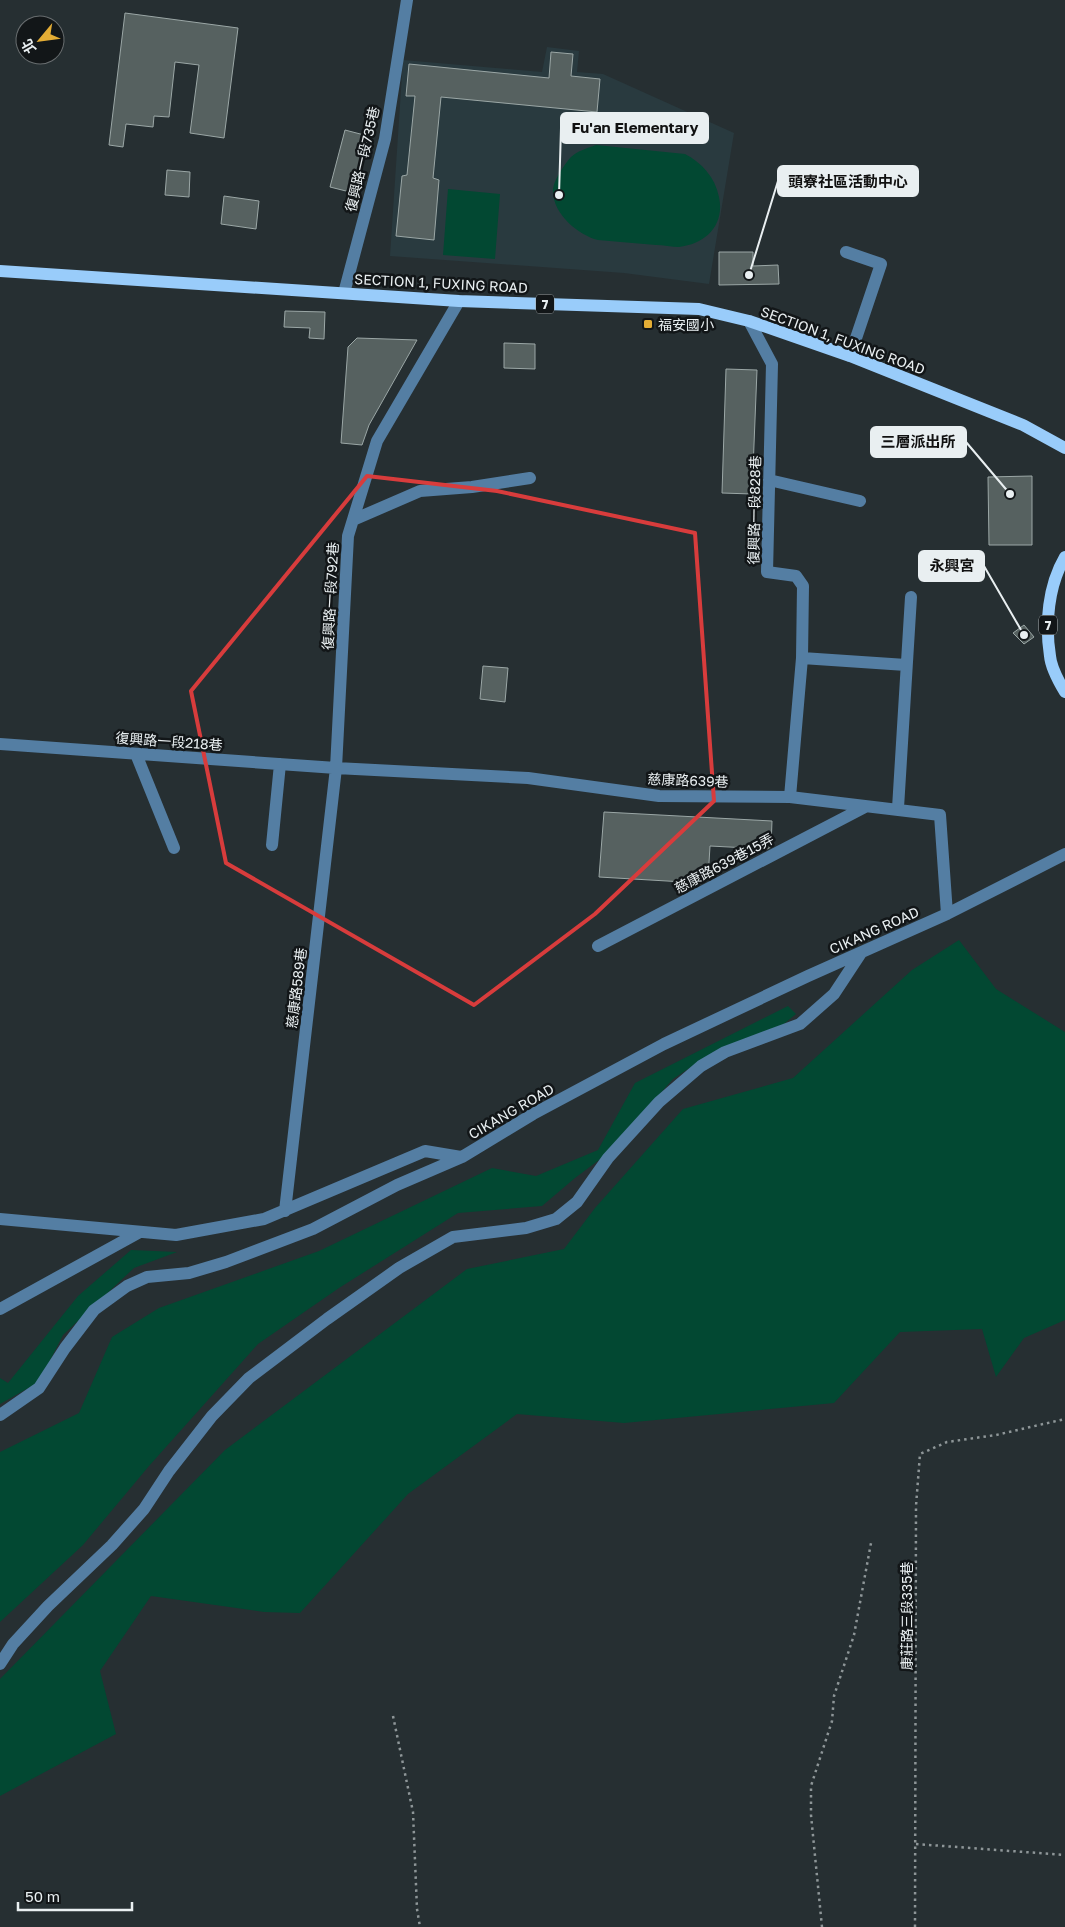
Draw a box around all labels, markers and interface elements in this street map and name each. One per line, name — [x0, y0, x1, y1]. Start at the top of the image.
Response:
north arrow — [15, 15, 65, 65]
text: 北 — [17, 36, 39, 57]
street label: 復興路一段735巷 — [342, 105, 382, 213]
callout: Fu'an Elementary — [561, 113, 708, 143]
text: Fu'an Elementary — [571, 118, 699, 136]
callout: 頭寮社區活動中心 — [778, 166, 918, 196]
text: 頭寮社區活動中心 — [788, 172, 908, 190]
street label: SECTION 1, FUXING ROAD — [354, 270, 528, 296]
road number: 7 — [536, 294, 554, 314]
street label: SECTION 1, FUXING ROAD — [758, 302, 928, 378]
place label: 福安國小 — [658, 316, 714, 333]
marker: 福安國小 — [642, 318, 654, 330]
callout: 三層派出所 — [871, 427, 966, 457]
text: 三層派出所 — [880, 432, 956, 450]
street label: 復興路一段828巷 — [745, 455, 763, 565]
street label: 復興路一段792巷 — [319, 542, 341, 650]
callout: 永興宮 — [919, 551, 984, 581]
text: 永興宮 — [929, 556, 975, 574]
road number: 7 — [1039, 616, 1057, 634]
street label: 復興路一段218巷 — [115, 729, 223, 753]
street label: 慈康路639巷 — [647, 770, 729, 790]
street label: 慈康路639巷15弄 — [671, 830, 777, 896]
street label: CIKANG ROAD — [827, 903, 921, 957]
street label: 慈康路589巷 — [283, 947, 309, 1029]
street label: CIKANG ROAD — [465, 1080, 557, 1142]
street label: 康莊路三段335巷 — [898, 1562, 915, 1670]
scale bar — [18, 1880, 131, 1912]
text: 50 m — [25, 1887, 60, 1905]

